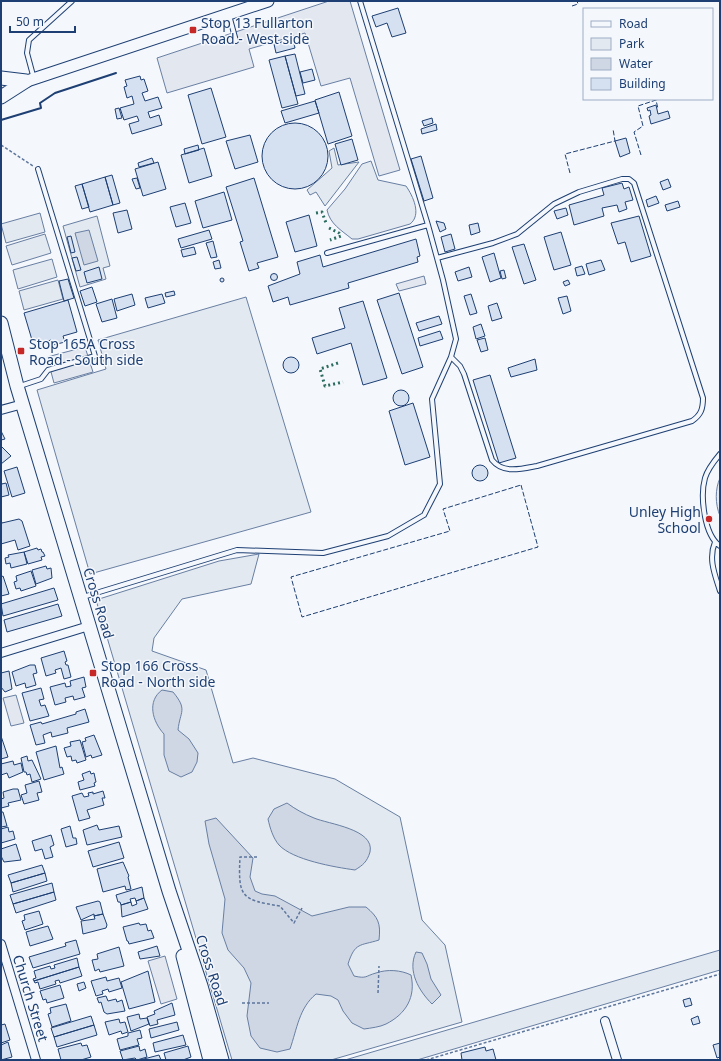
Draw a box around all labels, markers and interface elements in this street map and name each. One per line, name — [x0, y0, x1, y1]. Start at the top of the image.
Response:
scale bar — [10, 8, 75, 34]
legend — [583, 8, 713, 100]
text: 50 m — [16, 13, 44, 30]
place label: Stop 13 Fullarton Road - West side — [201, 13, 313, 48]
text: Road — [619, 15, 648, 32]
marker: Stop 13 Fullarton Road - West side — [188, 25, 198, 35]
text: Park — [619, 35, 645, 52]
text: Water — [619, 55, 653, 72]
text: Building — [619, 75, 666, 92]
place label: Stop 165A Cross Road - South side — [29, 334, 144, 369]
marker: Stop 165A Cross Road - South side — [16, 346, 26, 356]
place label: Unley High School — [629, 502, 701, 537]
marker: Unley High School — [704, 514, 714, 524]
street label: Cross Road — [79, 565, 119, 641]
place label: Stop 166 Cross Road - North side — [101, 656, 216, 691]
marker: Stop 166 Cross Road - North side — [88, 668, 98, 678]
street label: Cross Road — [192, 932, 232, 1008]
street label: Church Street — [9, 952, 53, 1044]

